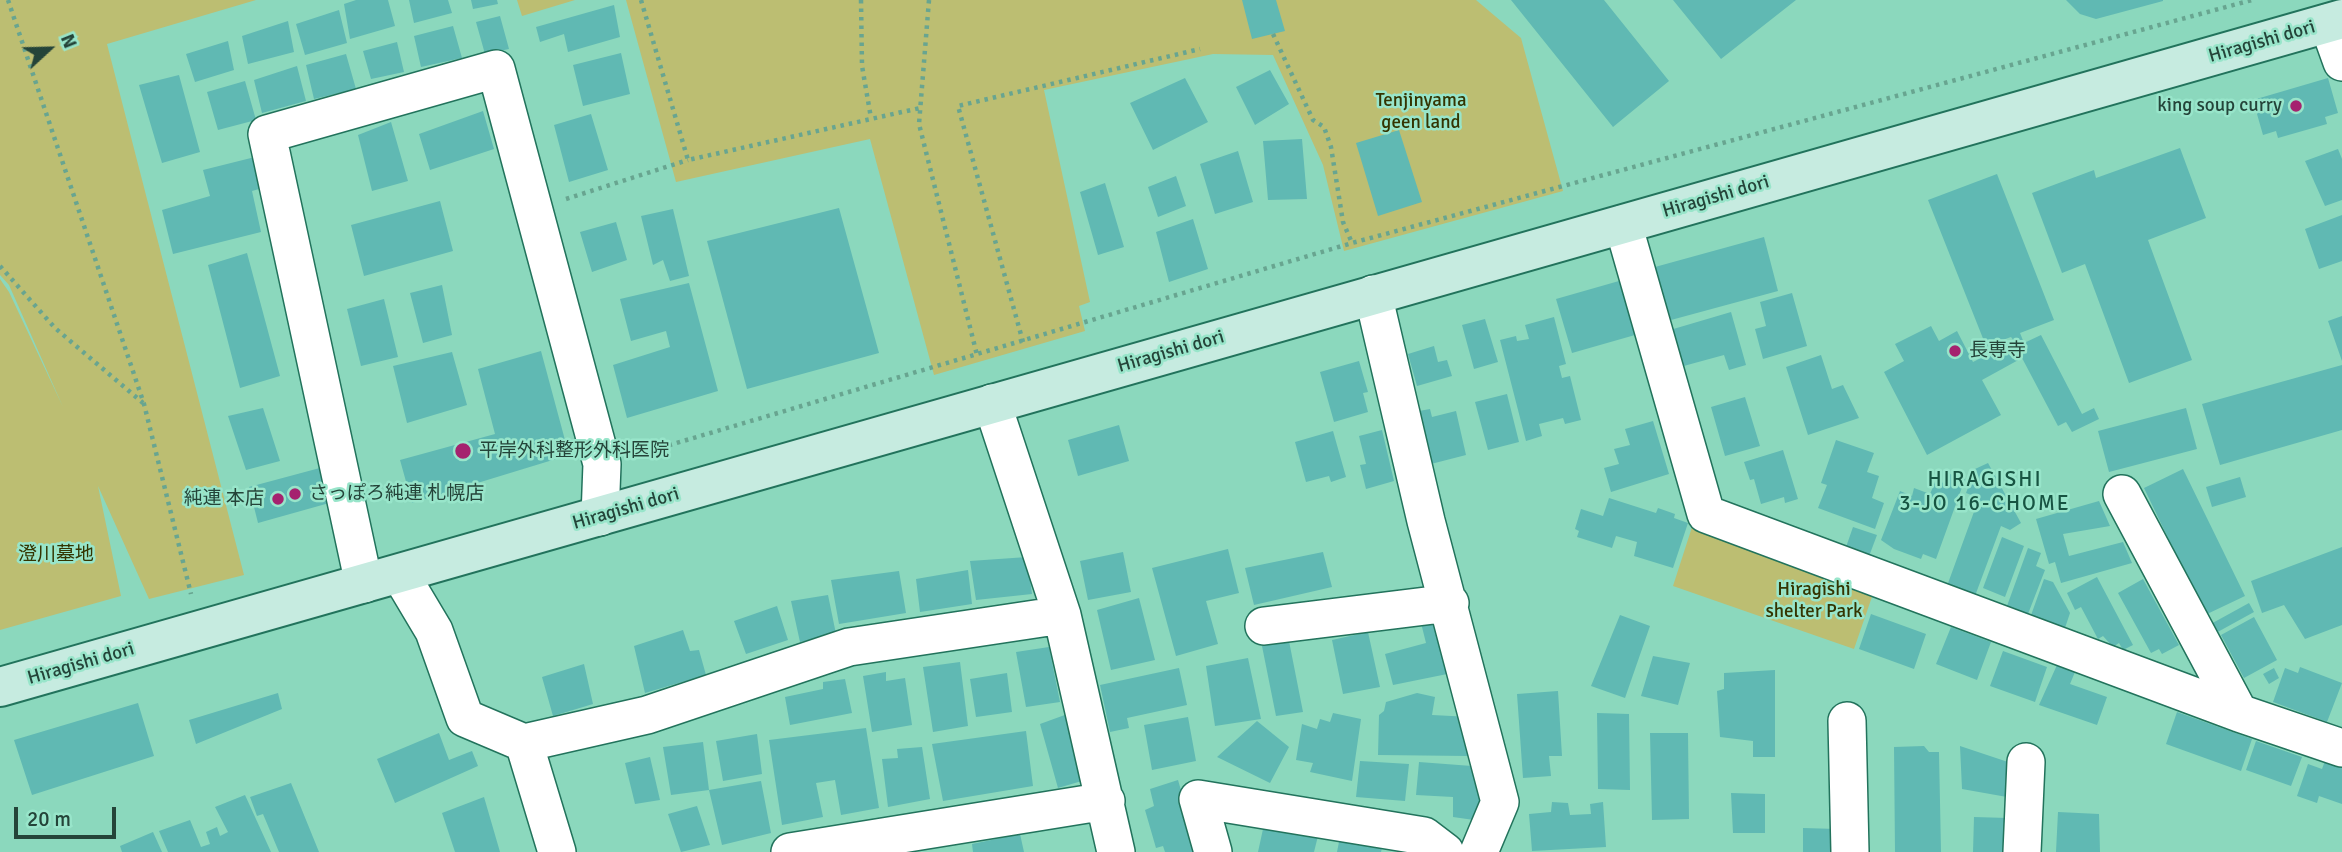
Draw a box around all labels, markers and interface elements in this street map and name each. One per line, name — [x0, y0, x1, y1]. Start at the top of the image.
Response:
north arrow — [14, 14, 84, 84]
street label: Hiragishi dori — [2206, 16, 2318, 68]
text: N — [55, 31, 82, 52]
park label: Tenjinyama geen land — [1375, 90, 1467, 134]
place label: king soup curry — [2157, 95, 2282, 117]
marker: king soup curry — [2288, 98, 2304, 114]
street label: Hiragishi dori — [1660, 171, 1772, 223]
street label: Hiragishi dori — [1115, 326, 1227, 378]
place label: 長専寺 — [1969, 340, 2026, 362]
marker: 長専寺 — [1947, 343, 1963, 359]
place label: 平岸外科整形外科医院 — [479, 440, 669, 462]
marker: 平岸外科整形外科医院 — [453, 441, 473, 461]
district label: HIRAGISHI 3-JO 16-CHOME — [1901, 467, 2069, 517]
place label: さっぽろ純連 札幌店 — [309, 483, 484, 505]
street label: Hiragishi dori — [570, 483, 682, 535]
marker: さっぽろ純連 札幌店 — [287, 486, 303, 502]
place label: 純連 本店 — [184, 488, 264, 510]
marker: 純連 本店 — [270, 491, 286, 507]
park label: 澄川墓地 — [18, 544, 94, 566]
park label: Hiragishi shelter Park — [1765, 579, 1863, 623]
street label: Hiragishi dori — [25, 638, 137, 690]
scale bar — [18, 792, 119, 836]
text: 20 m — [27, 806, 71, 832]

